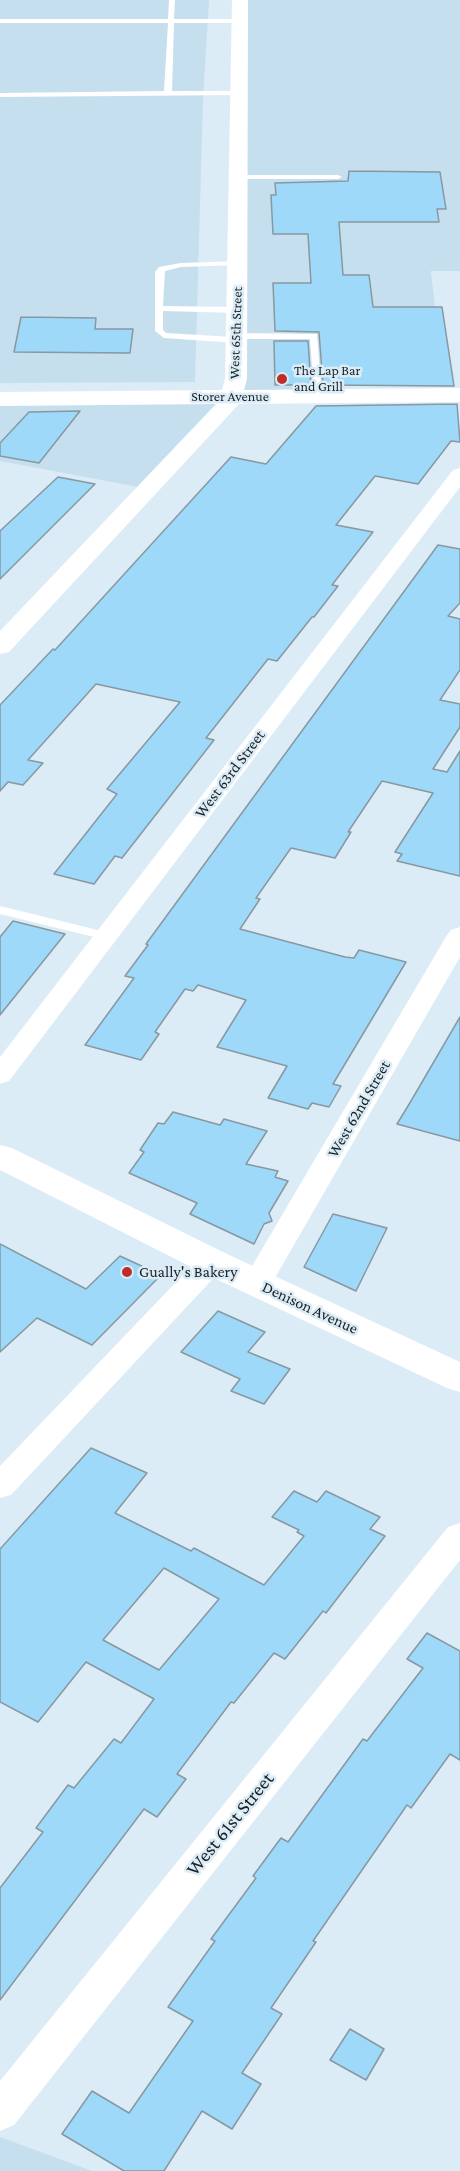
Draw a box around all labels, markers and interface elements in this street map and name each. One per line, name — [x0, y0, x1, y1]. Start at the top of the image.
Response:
street label: West 65th Street — [226, 287, 246, 379]
place label: The Lap Bar and Grill — [294, 363, 360, 396]
marker: The Lap Bar and Grill — [275, 372, 289, 386]
street label: Storer Avenue — [191, 389, 269, 405]
street label: West 63rd Street — [191, 726, 269, 822]
street label: West 62nd Street — [324, 1057, 394, 1161]
place label: Gually's Bakery — [139, 1262, 238, 1282]
marker: Gually's Bakery — [120, 1265, 134, 1279]
street label: Denison Avenue — [259, 1277, 361, 1339]
street label: West 61st Street — [181, 1767, 279, 1881]

